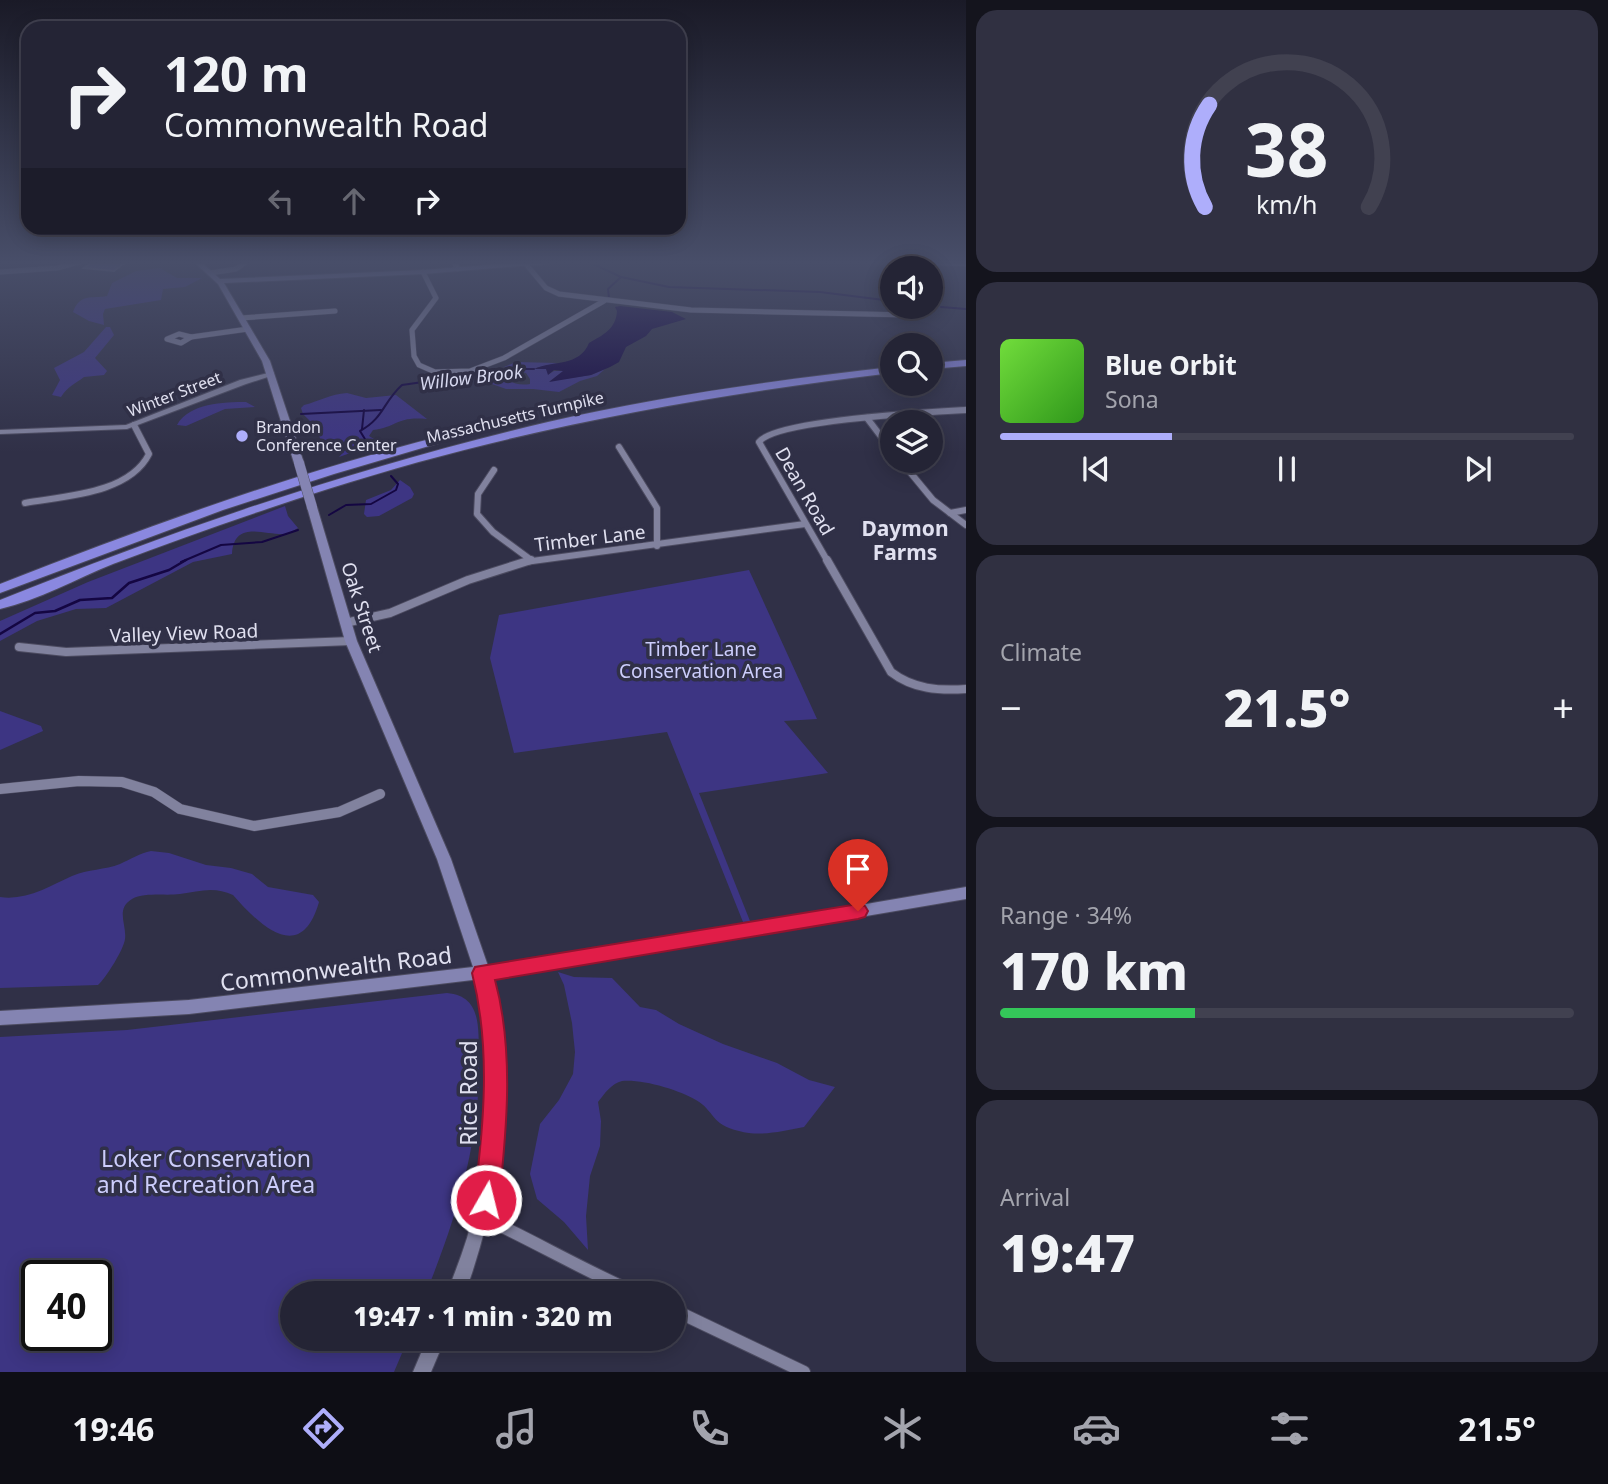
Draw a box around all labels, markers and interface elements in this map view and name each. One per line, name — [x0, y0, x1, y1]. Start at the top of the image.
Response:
text: 120 m — [164, 40, 309, 106]
icon: right — [49, 49, 140, 140]
text: 38 — [1245, 100, 1329, 199]
text: Commonwealth Road — [164, 103, 489, 146]
icon: left — [262, 182, 300, 220]
icon: ahead — [335, 182, 373, 220]
icon: right — [408, 182, 446, 220]
text: km/h — [1256, 187, 1318, 221]
map controls — [880, 256, 943, 473]
button: sound — [880, 256, 943, 319]
button: search — [880, 333, 943, 396]
text: Blue Orbit — [1105, 347, 1237, 383]
water label: Willow Brook — [418, 359, 525, 395]
street label: Winter Street — [124, 366, 224, 422]
text: Sona — [1105, 383, 1159, 415]
street label: Massachusetts Turnpike — [424, 386, 606, 448]
button: layers — [880, 410, 943, 473]
place label: Brandon Conference Center — [256, 416, 397, 456]
marker: Brandon Conference Center — [234, 428, 250, 444]
street label: Dean Road — [769, 442, 841, 540]
icon: previous — [1077, 450, 1115, 488]
icon: pause — [1268, 450, 1306, 488]
icon: next — [1459, 450, 1497, 488]
district label: Daymon Farms — [861, 514, 949, 566]
street label: Timber Lane — [533, 518, 647, 558]
street label: Oak Street — [335, 558, 389, 656]
street label: Valley View Road — [109, 617, 259, 649]
park label: Timber Lane Conservation Area — [619, 636, 783, 684]
text: Climate — [1000, 636, 1082, 668]
text: 21.5° — [1224, 671, 1350, 742]
text: − — [1000, 681, 1022, 733]
text: + — [1552, 681, 1574, 733]
pin — [828, 839, 888, 911]
icon: arrive — [839, 850, 877, 888]
text: Range · 34% — [1000, 899, 1132, 931]
text: 170 km — [1000, 934, 1188, 1005]
street label: Commonwealth Road — [218, 938, 454, 998]
street label: Rice Road — [452, 1040, 484, 1146]
park label: Loker Conservation and Recreation Area — [97, 1142, 315, 1200]
position arrow — [449, 1163, 523, 1237]
text: Arrival — [1000, 1181, 1070, 1213]
text: 19:47 — [1000, 1216, 1135, 1287]
speed limit sign: 40 — [21, 1260, 112, 1351]
text: 19:47 · 1 min · 320 m — [353, 1298, 613, 1334]
icon: directions — [299, 1404, 348, 1453]
icon: music — [492, 1404, 541, 1453]
icon: phone — [685, 1404, 734, 1453]
icon: climate — [878, 1404, 927, 1453]
icon: car — [1072, 1404, 1121, 1453]
icon: filters — [1265, 1404, 1314, 1453]
text: 19:46 — [72, 1407, 154, 1450]
text: 21.5° — [1458, 1407, 1536, 1450]

